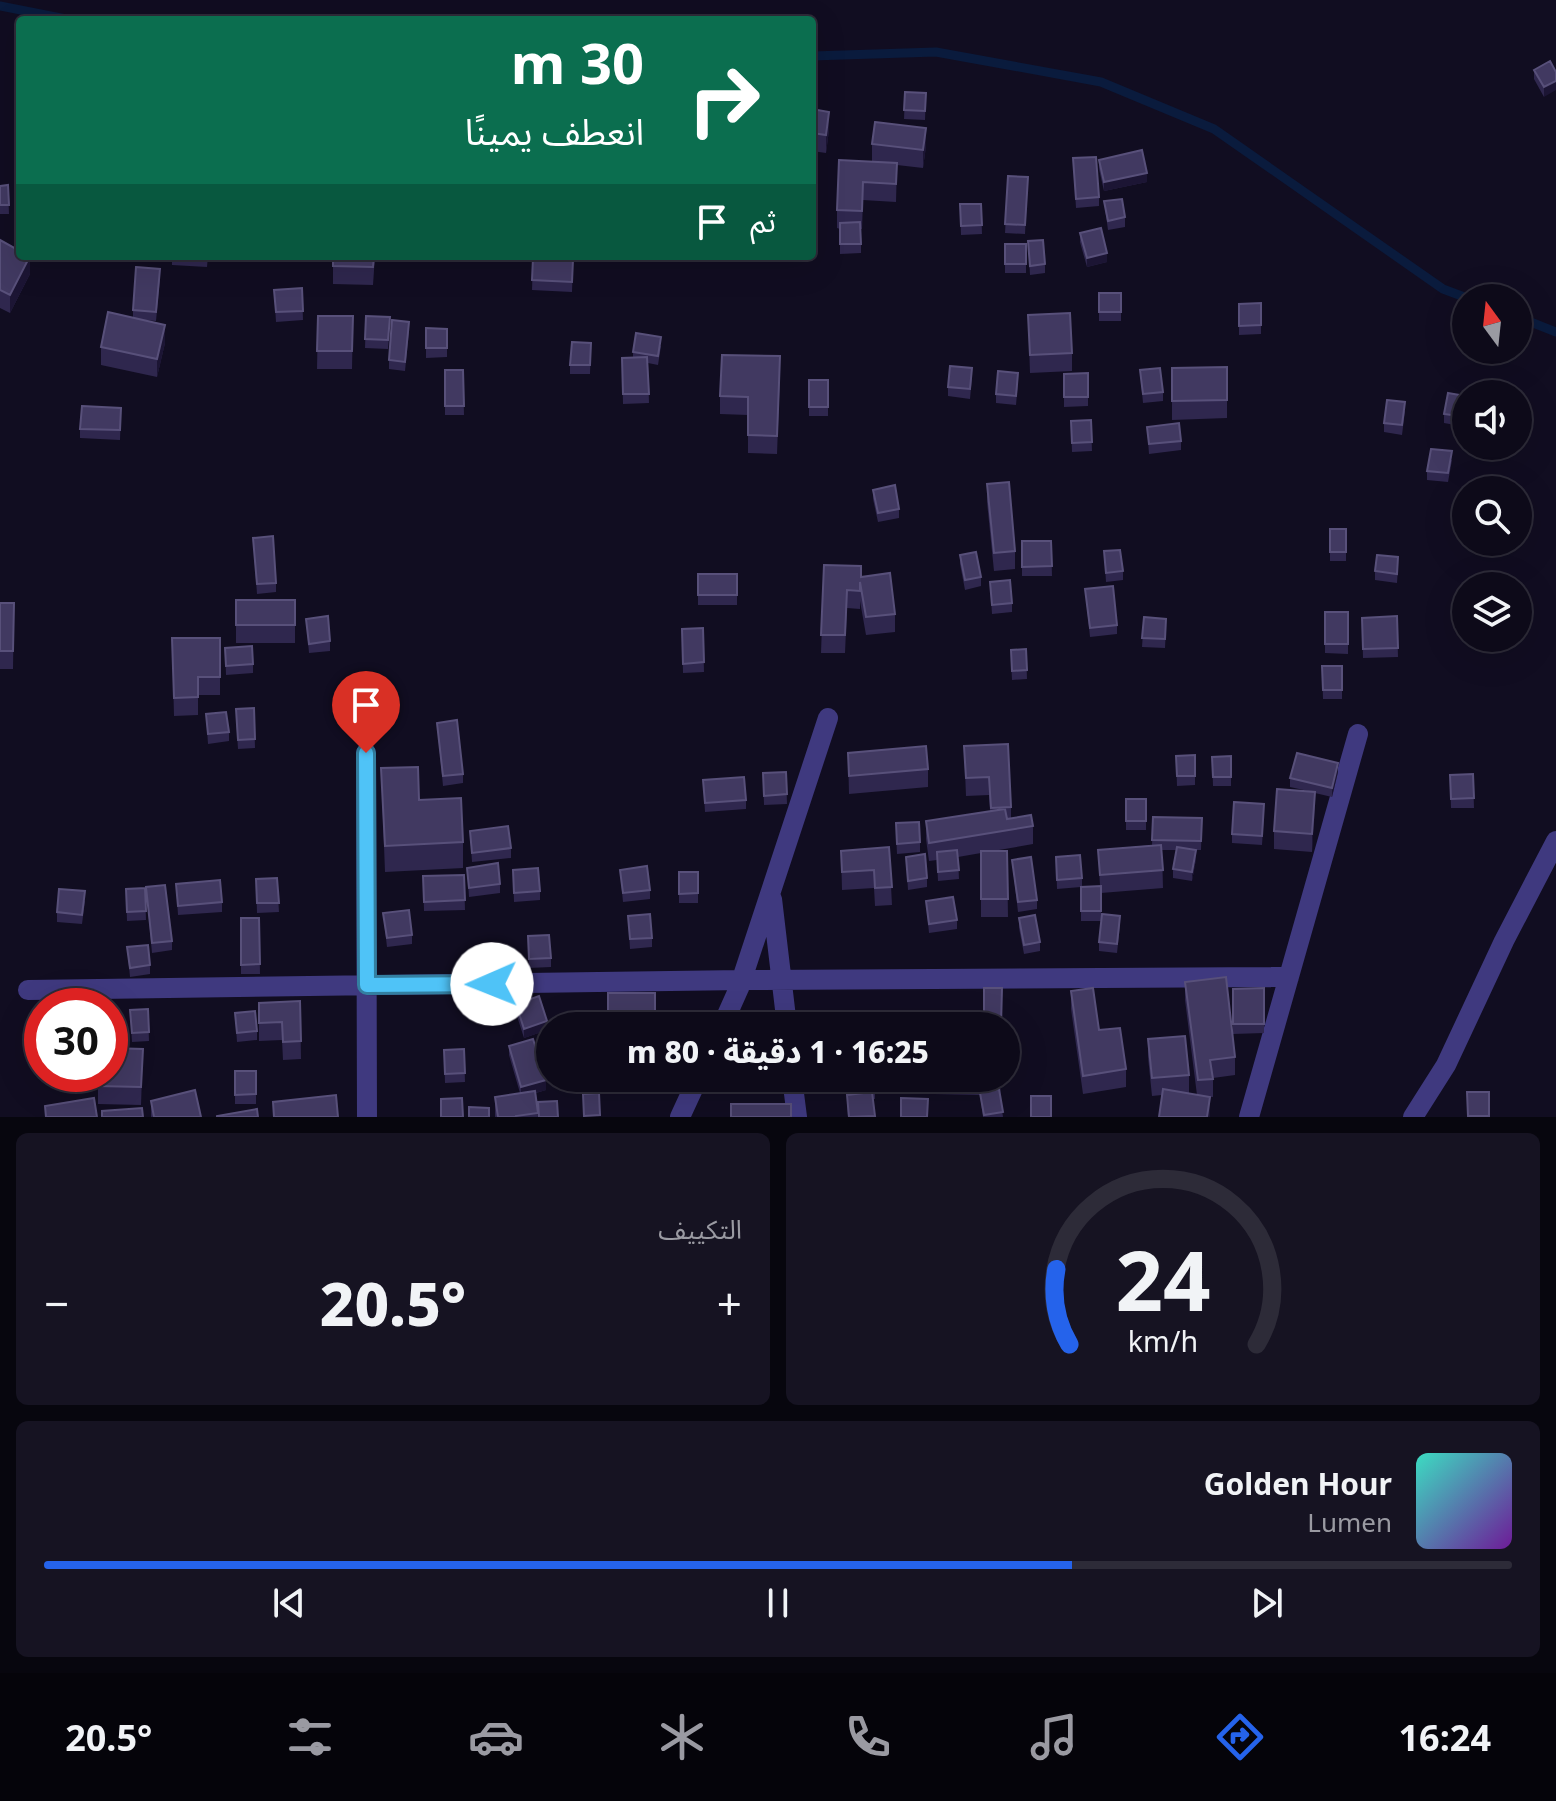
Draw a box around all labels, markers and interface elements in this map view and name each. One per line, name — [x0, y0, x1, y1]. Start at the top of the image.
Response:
text: 30 m — [511, 24, 644, 100]
icon: right — [672, 48, 776, 152]
text: انعطف يمينًا — [465, 107, 644, 156]
icon: arrive — [690, 200, 734, 244]
text: ثم — [750, 200, 776, 241]
north arrow — [1452, 284, 1532, 364]
map controls — [1452, 284, 1532, 652]
button: sound — [1452, 380, 1532, 460]
button: search — [1452, 476, 1532, 556]
button: layers — [1452, 572, 1532, 652]
pin — [332, 671, 400, 753]
icon: arrive — [344, 683, 388, 727]
position arrow — [450, 942, 534, 1026]
speed limit sign: 30 — [24, 988, 128, 1092]
text: 16:25 · 1 دقيقة · 80 m — [627, 1031, 929, 1072]
text: التكييف — [658, 1211, 742, 1247]
text: 24 — [1115, 1222, 1211, 1335]
text: 20.5° — [320, 1262, 466, 1344]
text: − — [44, 1273, 69, 1333]
text: + — [717, 1273, 742, 1333]
text: km/h — [1128, 1321, 1198, 1360]
text: Golden Hour — [1204, 1463, 1392, 1504]
text: Lumen — [1307, 1504, 1392, 1540]
icon: previous — [267, 1581, 311, 1625]
icon: pause — [756, 1581, 800, 1625]
icon: next — [1245, 1581, 1289, 1625]
icon: filters — [282, 1709, 338, 1765]
icon: car — [468, 1709, 524, 1765]
icon: climate — [654, 1709, 710, 1765]
icon: phone — [840, 1709, 896, 1765]
icon: music — [1026, 1709, 1082, 1765]
icon: directions — [1212, 1709, 1268, 1765]
text: 20.5° — [65, 1713, 152, 1762]
text: 16:24 — [1399, 1713, 1491, 1762]

